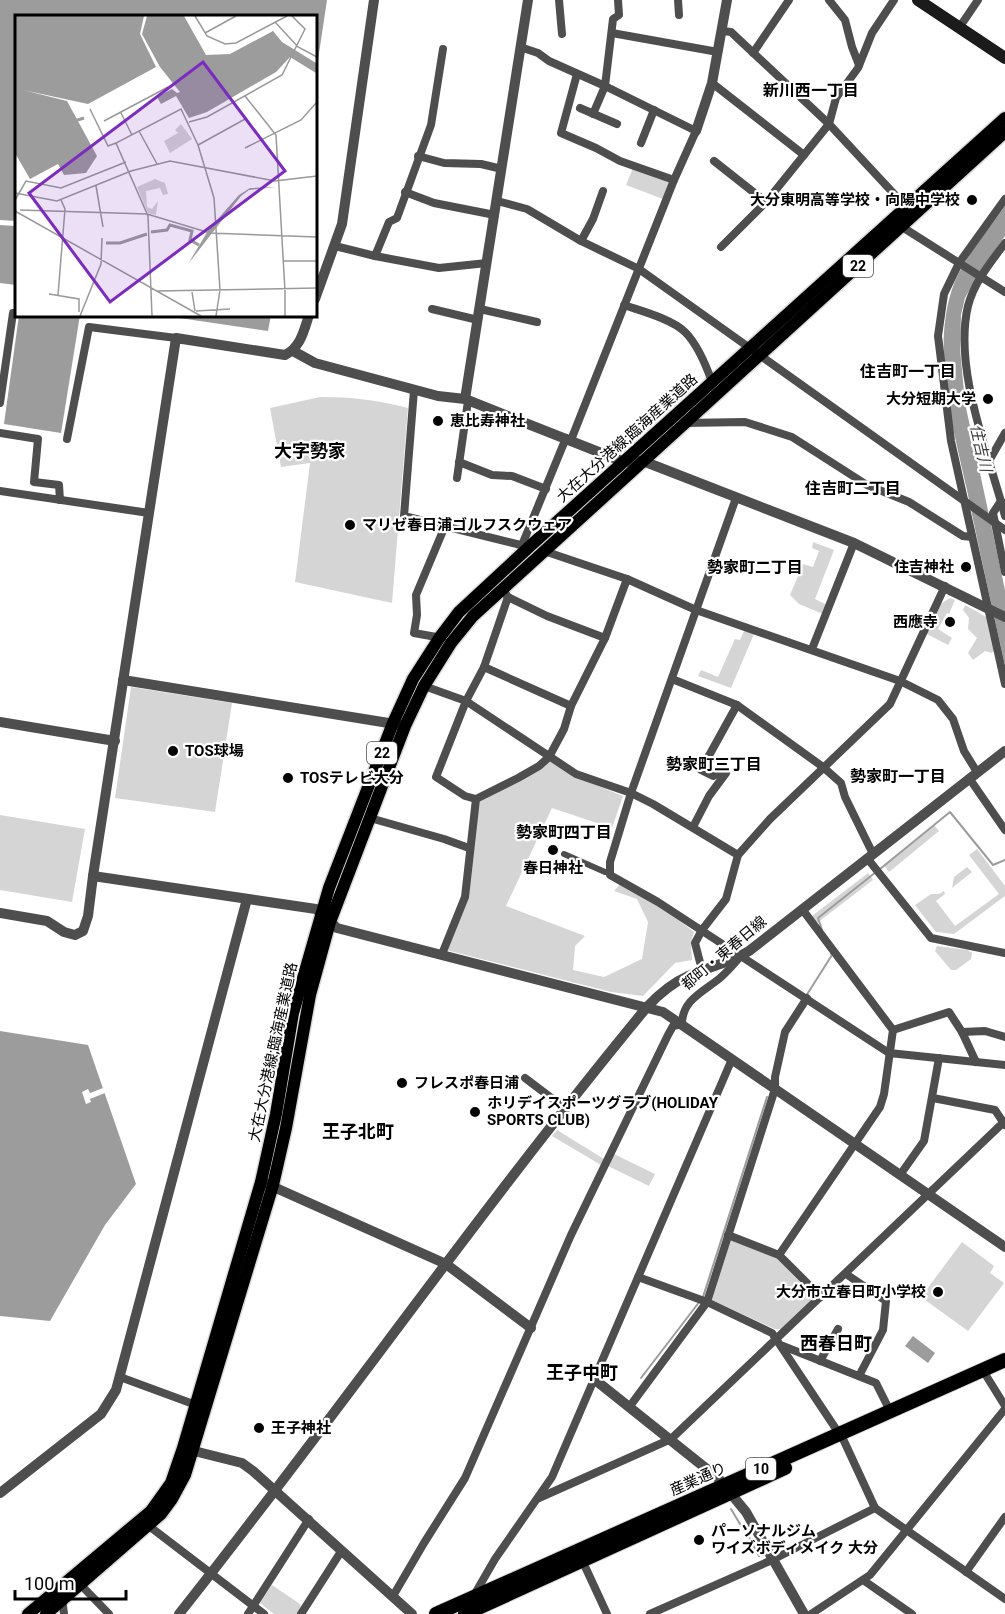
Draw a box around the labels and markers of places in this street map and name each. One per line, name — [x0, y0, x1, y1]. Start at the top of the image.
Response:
place label: 大分東明高等学校・向陽中学校 — [750, 191, 960, 209]
marker: 大分東明高等学校・向陽中学校 — [965, 193, 979, 207]
place label: 大分短期大学 — [886, 390, 976, 408]
marker: 大分短期大学 — [981, 392, 995, 406]
place label: 恵比寿神社 — [450, 412, 525, 430]
marker: 恵比寿神社 — [431, 414, 445, 428]
place label: マリゼ春日浦ゴルフスクウェア — [362, 516, 572, 534]
marker: マリゼ春日浦ゴルフスクウェア — [343, 518, 357, 532]
place label: 住吉神社 — [894, 558, 954, 576]
marker: 住吉神社 — [959, 560, 973, 574]
place label: 西應寺 — [893, 613, 938, 631]
marker: 西應寺 — [943, 615, 957, 629]
place label: TOS球場 — [185, 742, 244, 760]
marker: TOS球場 — [166, 744, 180, 758]
place label: TOSテレビ大分 — [300, 769, 404, 787]
marker: TOSテレビ大分 — [281, 771, 295, 785]
marker: 春日神社 — [546, 843, 560, 857]
place label: 春日神社 — [523, 859, 583, 877]
place label: フレスポ春日浦 — [414, 1074, 519, 1092]
marker: フレスポ春日浦 — [395, 1076, 409, 1090]
place label: ホリデイスポーツグラブ(HOLIDAY SPORTS CLUB) — [487, 1094, 719, 1129]
marker: ホリデイスポーツグラブ(HOLIDAY SPORTS CLUB) — [468, 1105, 482, 1119]
place label: 大分市立春日町小学校 — [776, 1283, 926, 1301]
marker: 大分市立春日町小学校 — [931, 1285, 945, 1299]
place label: 王子神社 — [271, 1419, 331, 1437]
marker: 王子神社 — [252, 1421, 266, 1435]
place label: パーソナルジム ワイズボディメイク 大分 — [711, 1522, 878, 1557]
marker: パーソナルジム ワイズボディメイク 大分 — [692, 1533, 706, 1547]

